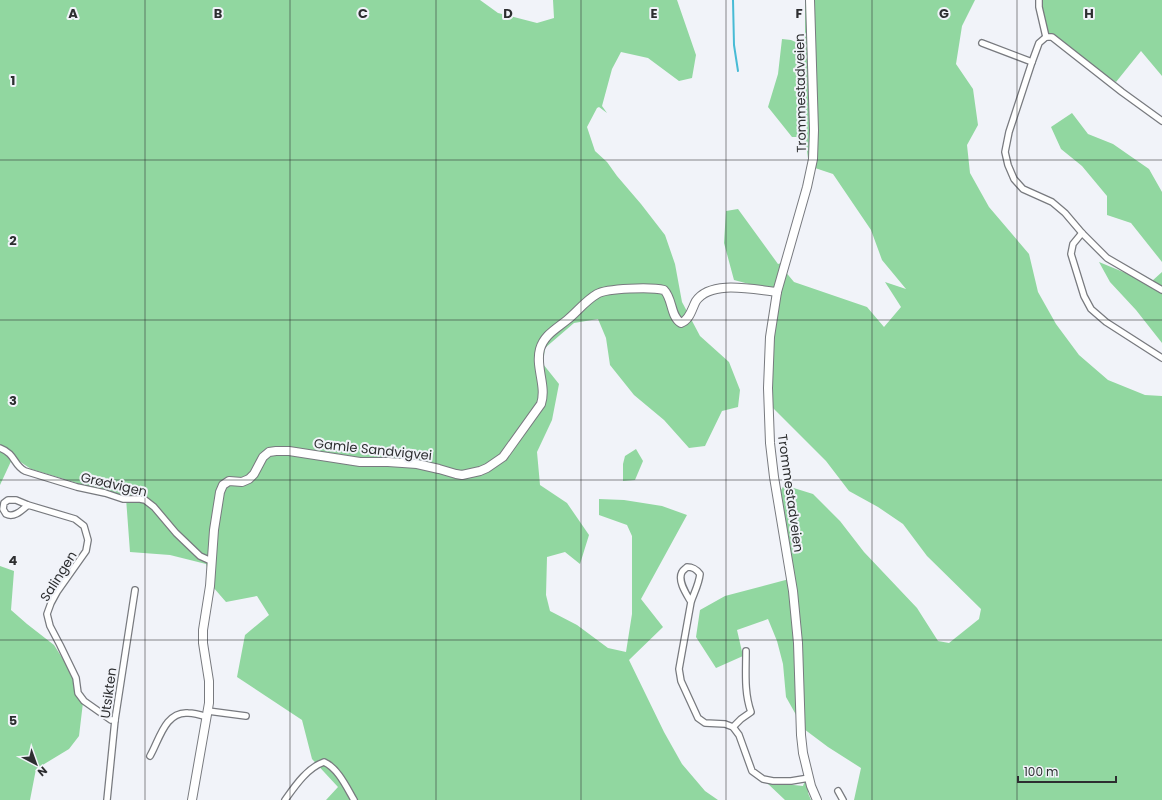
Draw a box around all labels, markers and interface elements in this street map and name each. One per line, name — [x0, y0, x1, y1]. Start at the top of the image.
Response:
text: A — [68, 4, 78, 23]
text: B — [214, 4, 223, 23]
text: C — [358, 4, 368, 23]
text: D — [503, 4, 513, 23]
text: E — [650, 4, 658, 23]
text: F — [795, 4, 803, 23]
text: G — [939, 4, 949, 23]
text: H — [1084, 4, 1094, 23]
street label: Trommestadveien — [790, 33, 811, 153]
text: 1 — [11, 71, 15, 90]
text: 2 — [9, 231, 17, 250]
text: 3 — [9, 391, 17, 410]
street label: Trommestadveien — [773, 433, 808, 553]
street label: Gamle Sandvigvei — [313, 434, 433, 465]
street label: Grødvigen — [79, 468, 149, 501]
street label: Salingen — [35, 547, 81, 605]
text: 4 — [9, 551, 18, 570]
street label: Utsikten — [96, 666, 121, 720]
text: 5 — [9, 711, 17, 730]
north arrow — [16, 744, 56, 784]
scale bar — [1018, 758, 1116, 784]
text: N — [34, 763, 51, 780]
text: 100 m — [1024, 763, 1058, 780]

